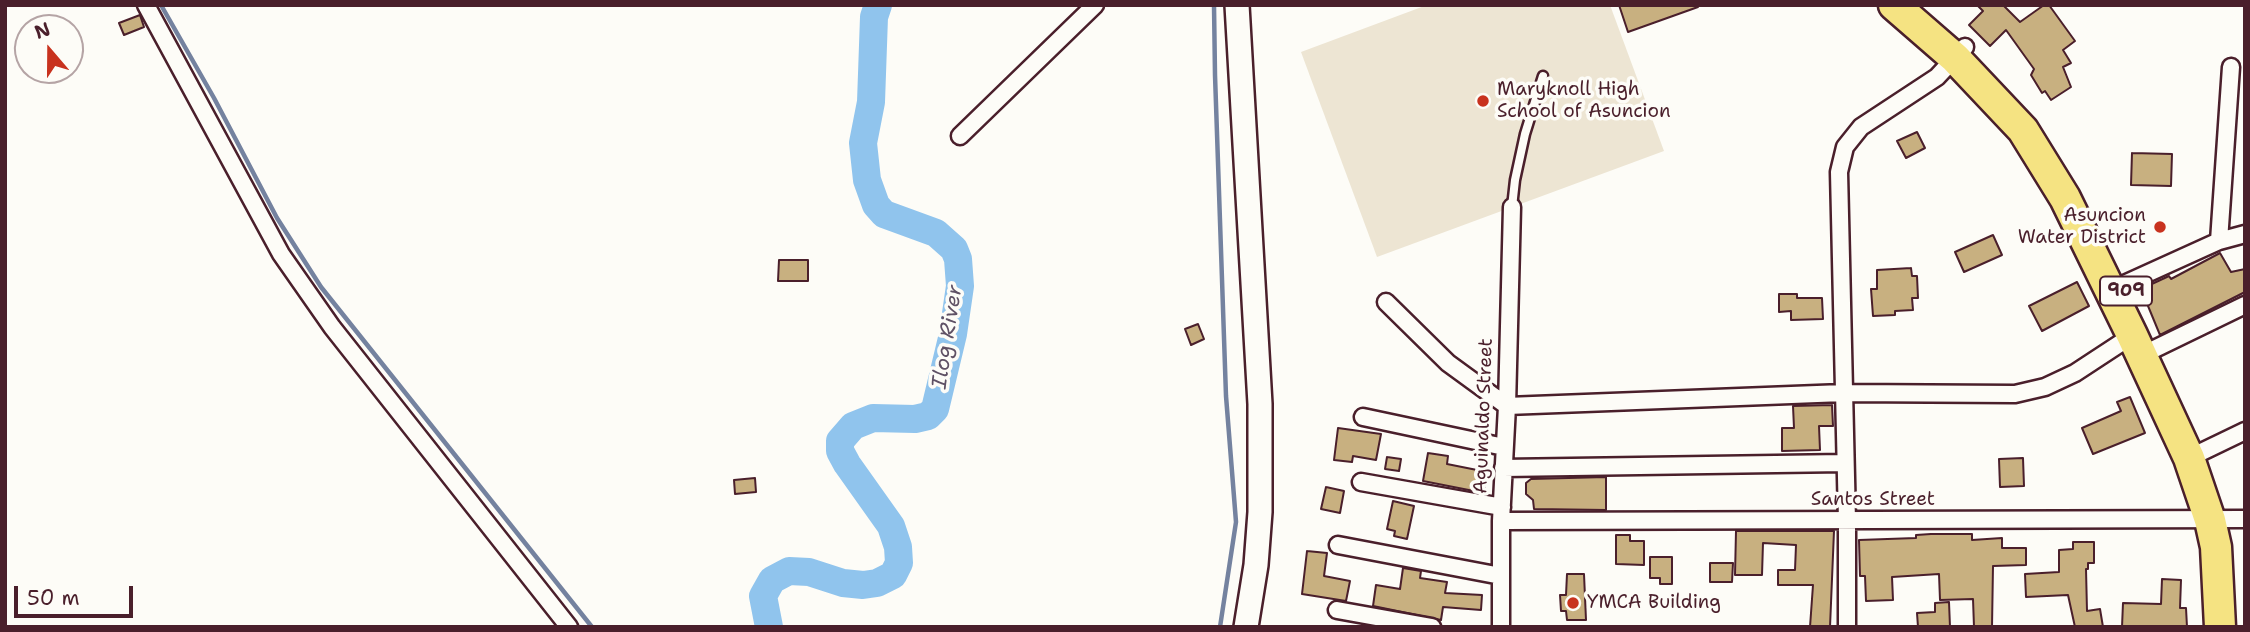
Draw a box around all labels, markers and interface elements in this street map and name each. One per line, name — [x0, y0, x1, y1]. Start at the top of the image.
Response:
north arrow — [14, 14, 84, 84]
text: N — [31, 16, 54, 45]
place label: Maryknoll High School of Asuncion — [1497, 79, 1671, 123]
marker: Maryknoll High School of Asuncion — [1475, 93, 1491, 109]
place label: Asuncion Water District — [2018, 205, 2146, 249]
marker: Asuncion Water District — [2152, 219, 2168, 235]
road number: 909 — [2100, 276, 2152, 306]
water label: Ilog River — [927, 283, 969, 391]
street label: Aguinaldo Street — [1470, 338, 1498, 494]
street label: Santos Street — [1811, 489, 1935, 511]
scale bar — [18, 572, 136, 616]
text: 50 m — [27, 584, 80, 612]
place label: YMCA Building — [1587, 592, 1721, 614]
marker: YMCA Building — [1565, 595, 1581, 611]

